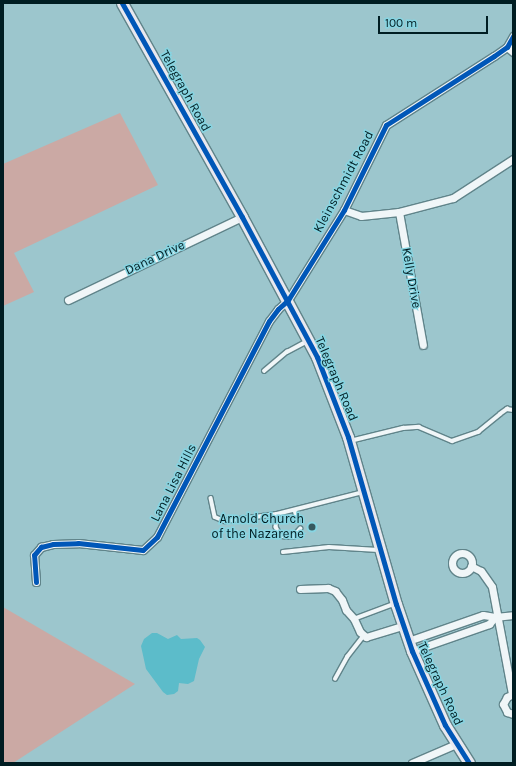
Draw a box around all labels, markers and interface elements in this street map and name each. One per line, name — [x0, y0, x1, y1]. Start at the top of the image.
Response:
scale bar — [380, 8, 490, 34]
text: 100 m — [385, 16, 417, 30]
street label: Telegraph Road — [156, 48, 214, 134]
street label: Kleinschmidt Road — [311, 128, 377, 236]
street label: Dana Drive — [123, 237, 187, 279]
street label: Kelly Drive — [398, 246, 424, 310]
street label: Telegraph Road — [311, 334, 361, 424]
street label: Lana Lisa Hills — [148, 442, 200, 524]
place label: Arnold Church of the Nazarene — [212, 512, 304, 543]
marker: Arnold Church of the Nazarene — [307, 522, 317, 532]
street label: Telegraph Road — [414, 640, 466, 728]

